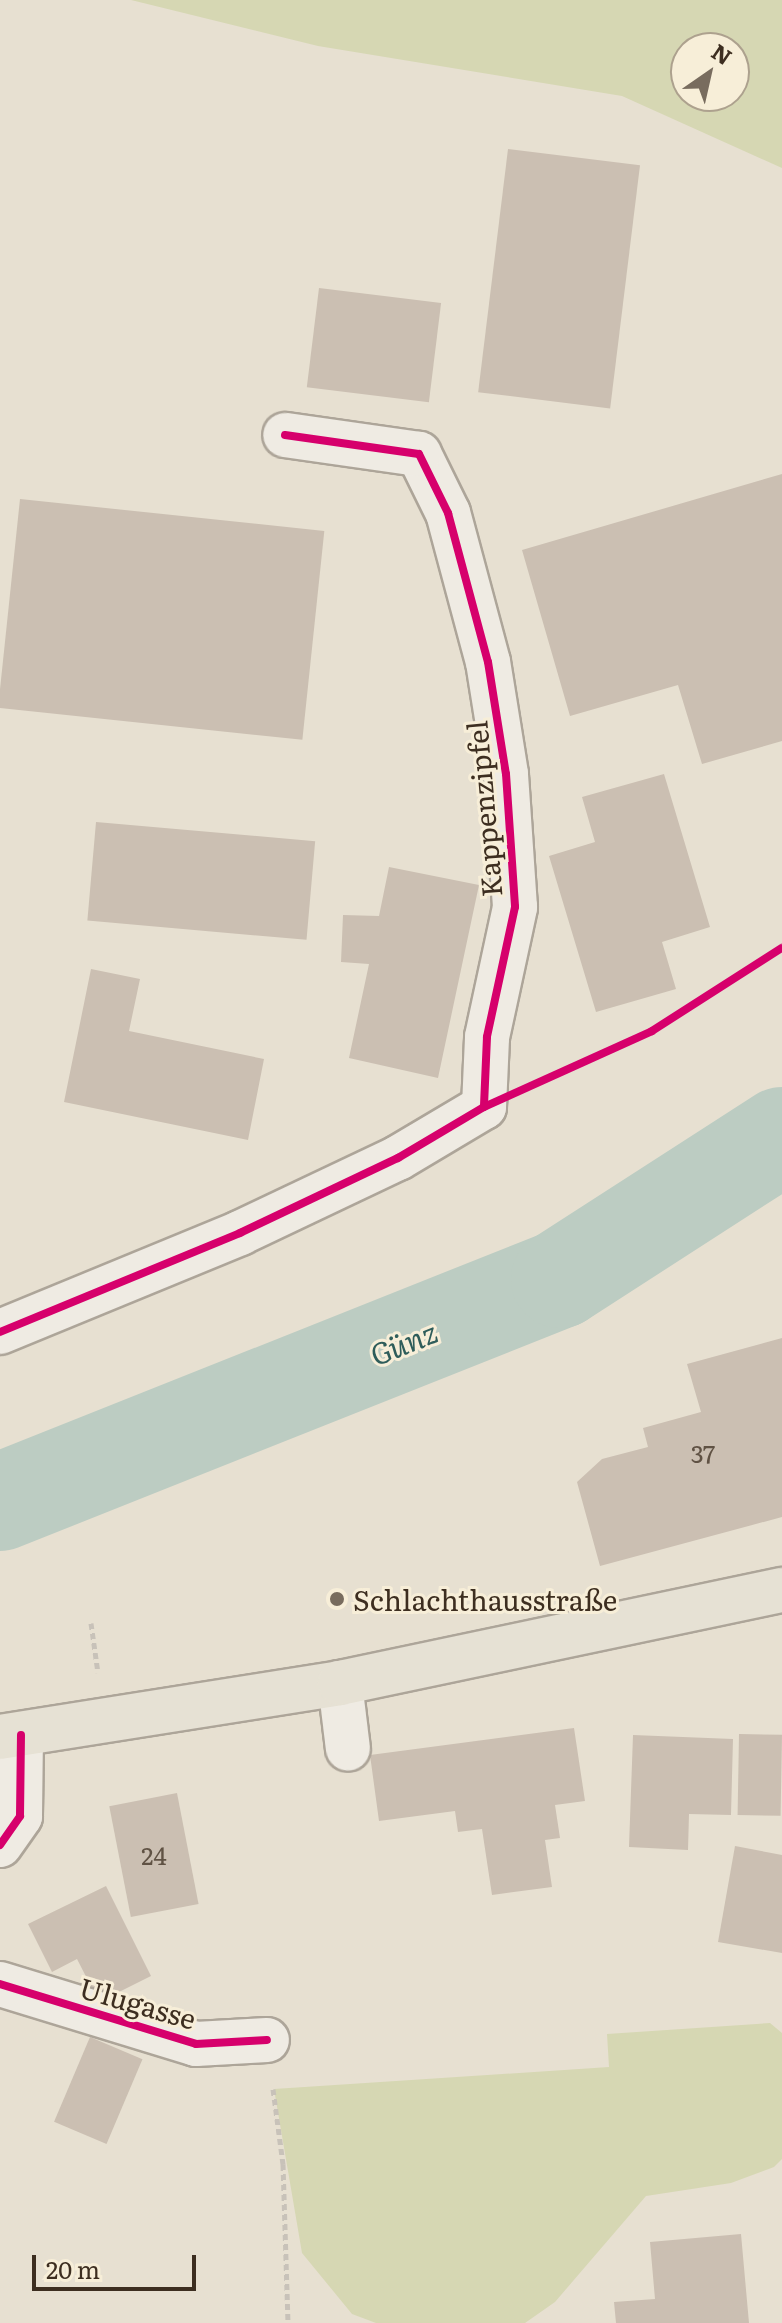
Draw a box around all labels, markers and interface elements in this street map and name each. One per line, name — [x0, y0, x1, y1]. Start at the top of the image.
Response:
north arrow — [670, 32, 750, 112]
text: N — [706, 35, 739, 72]
street label: Kappenzipfel — [459, 719, 507, 899]
water label: Günz — [364, 1312, 442, 1372]
house number: 37 — [691, 1439, 715, 1467]
place label: Schlachthausstraße — [353, 1582, 617, 1616]
marker: Schlachthausstraße — [328, 1590, 346, 1608]
house number: 24 — [141, 1841, 167, 1869]
street label: Ulugasse — [76, 1969, 200, 2035]
scale bar — [36, 2239, 200, 2289]
text: 20 m — [46, 2251, 100, 2286]

